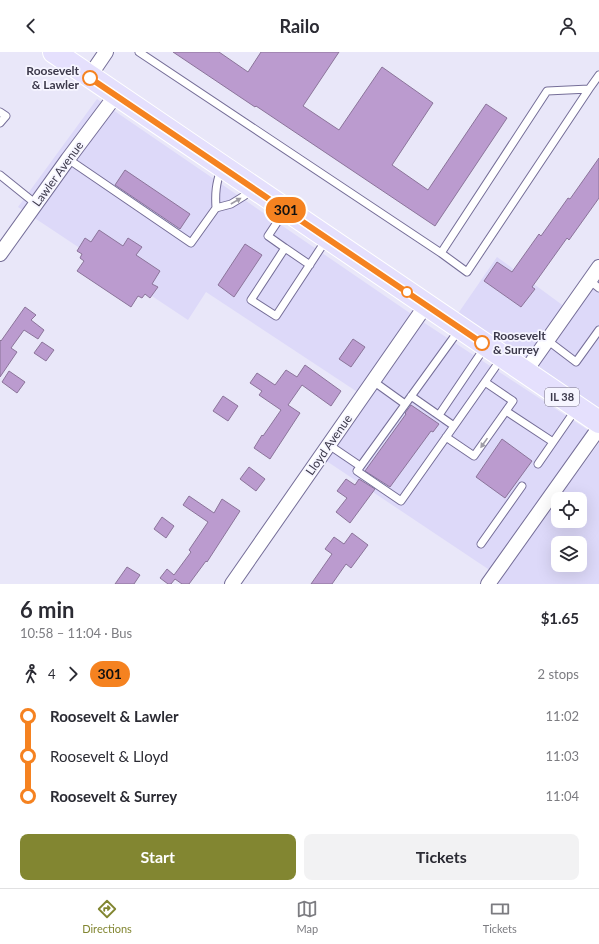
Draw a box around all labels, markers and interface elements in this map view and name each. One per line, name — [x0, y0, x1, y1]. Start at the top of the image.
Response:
icon: back — [20, 15, 42, 37]
text: Railo — [280, 15, 319, 37]
icon: person — [557, 15, 579, 37]
place label: Roosevelt & Lawler — [26, 63, 80, 92]
marker: Roosevelt & Lawler — [82, 70, 98, 86]
street label: Lawler Avenue — [29, 138, 86, 209]
one-way arrow — [230, 197, 242, 204]
line badge: 301 — [263, 197, 309, 223]
text: 301 — [274, 201, 298, 218]
unlabelled marker — [401, 286, 413, 298]
place label: Roosevelt & Surrey — [493, 328, 546, 357]
marker: Roosevelt & Surrey — [474, 335, 490, 351]
road number: IL 38 — [545, 388, 579, 406]
street label: Lloyd Avenue — [302, 411, 355, 478]
one-way arrow — [480, 438, 488, 448]
map controls — [551, 492, 587, 572]
button: locate — [551, 492, 587, 528]
button: layers — [551, 536, 587, 572]
text: 6 min — [20, 596, 75, 623]
text: $1.65 — [541, 609, 579, 627]
text: 10:58 – 11:04 · Bus — [20, 625, 132, 641]
icon: walk — [20, 663, 42, 685]
icon: forward — [62, 663, 84, 685]
text: 301 — [98, 665, 122, 682]
text: 4 — [48, 666, 56, 682]
text: 2 stops — [538, 666, 579, 682]
text: Roosevelt & Lawler — [50, 707, 179, 725]
text: 11:02 — [546, 708, 579, 724]
text: Roosevelt & Lloyd — [50, 747, 168, 765]
text: 11:03 — [546, 748, 579, 764]
text: Roosevelt & Surrey — [50, 787, 177, 805]
text: 11:04 — [546, 788, 579, 804]
button: Start — [20, 834, 296, 880]
button: Tickets — [304, 834, 579, 880]
tab: Directions — [82, 898, 132, 935]
tab: Map — [296, 898, 318, 935]
tab: Tickets — [483, 898, 517, 935]

